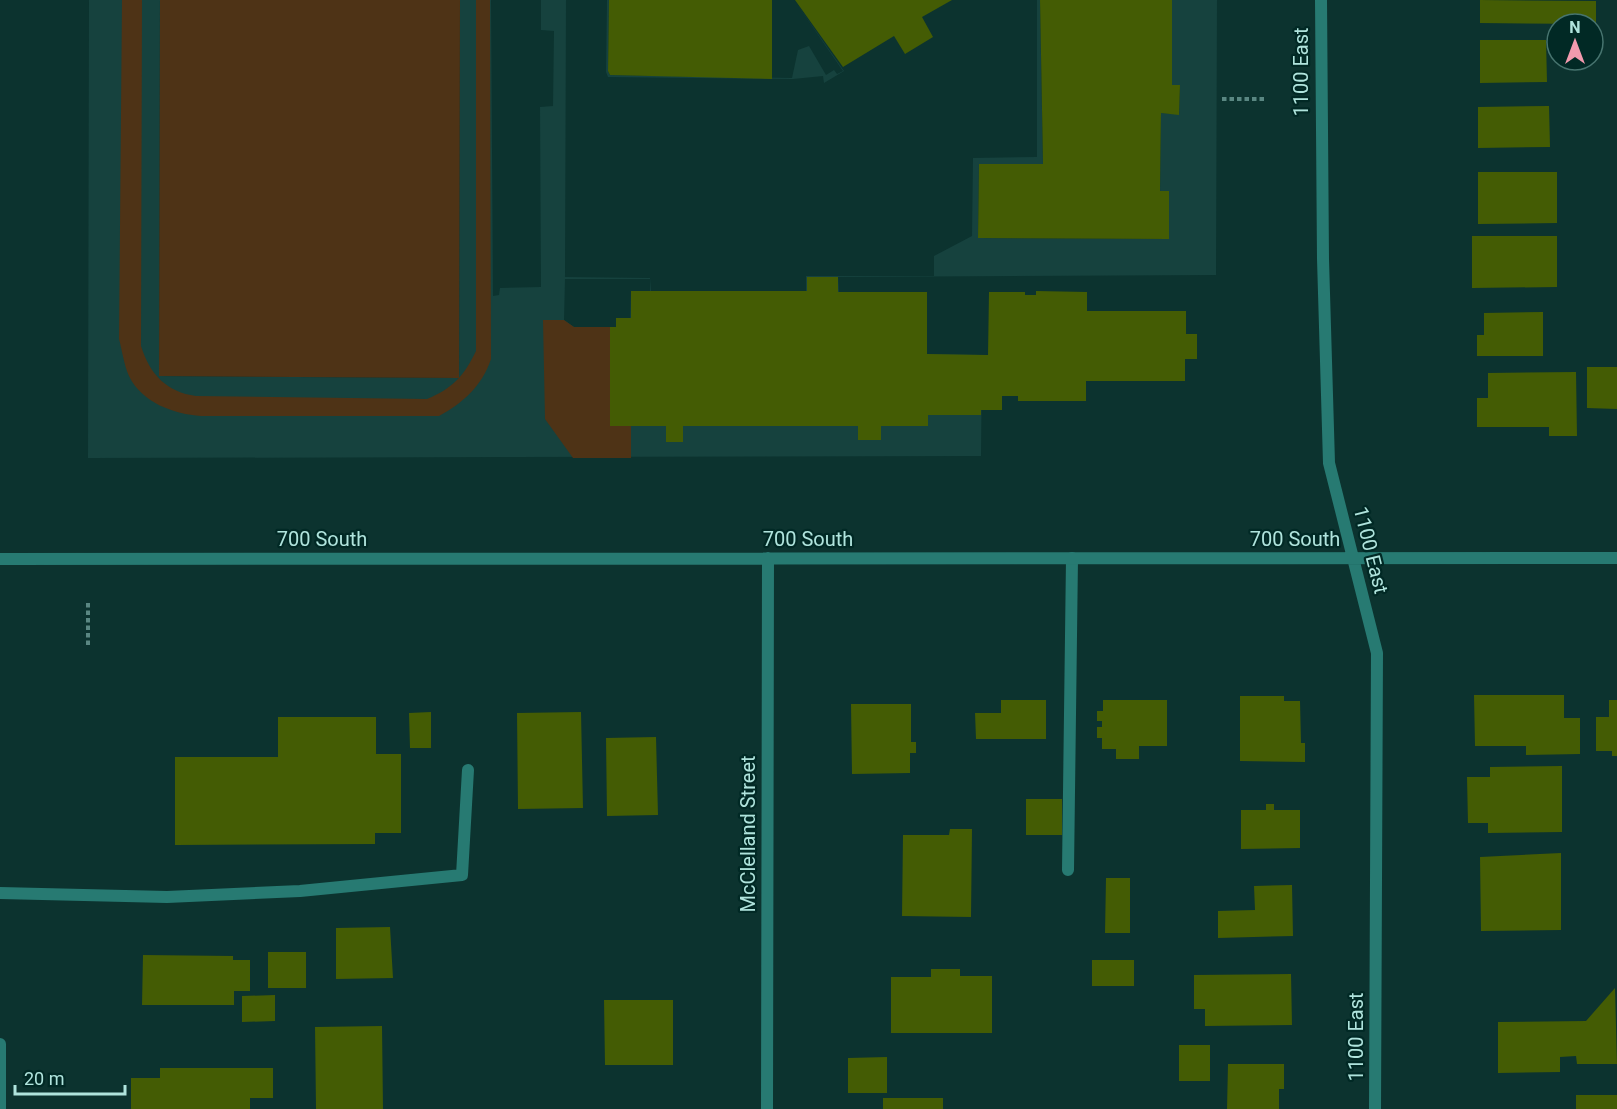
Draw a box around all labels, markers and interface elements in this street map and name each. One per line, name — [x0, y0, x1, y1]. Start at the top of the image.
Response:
north arrow — [1545, 12, 1605, 72]
text: N — [1569, 18, 1581, 37]
street label: 1100 East — [1289, 27, 1313, 117]
street label: 1100 East — [1349, 504, 1393, 596]
street label: 700 South — [277, 527, 367, 551]
street label: 700 South — [763, 527, 853, 551]
street label: 700 South — [1250, 527, 1340, 551]
street label: McClelland Street — [736, 755, 760, 913]
street label: 1100 East — [1344, 992, 1368, 1082]
scale bar — [15, 1058, 124, 1096]
text: 20 m — [24, 1068, 64, 1089]

